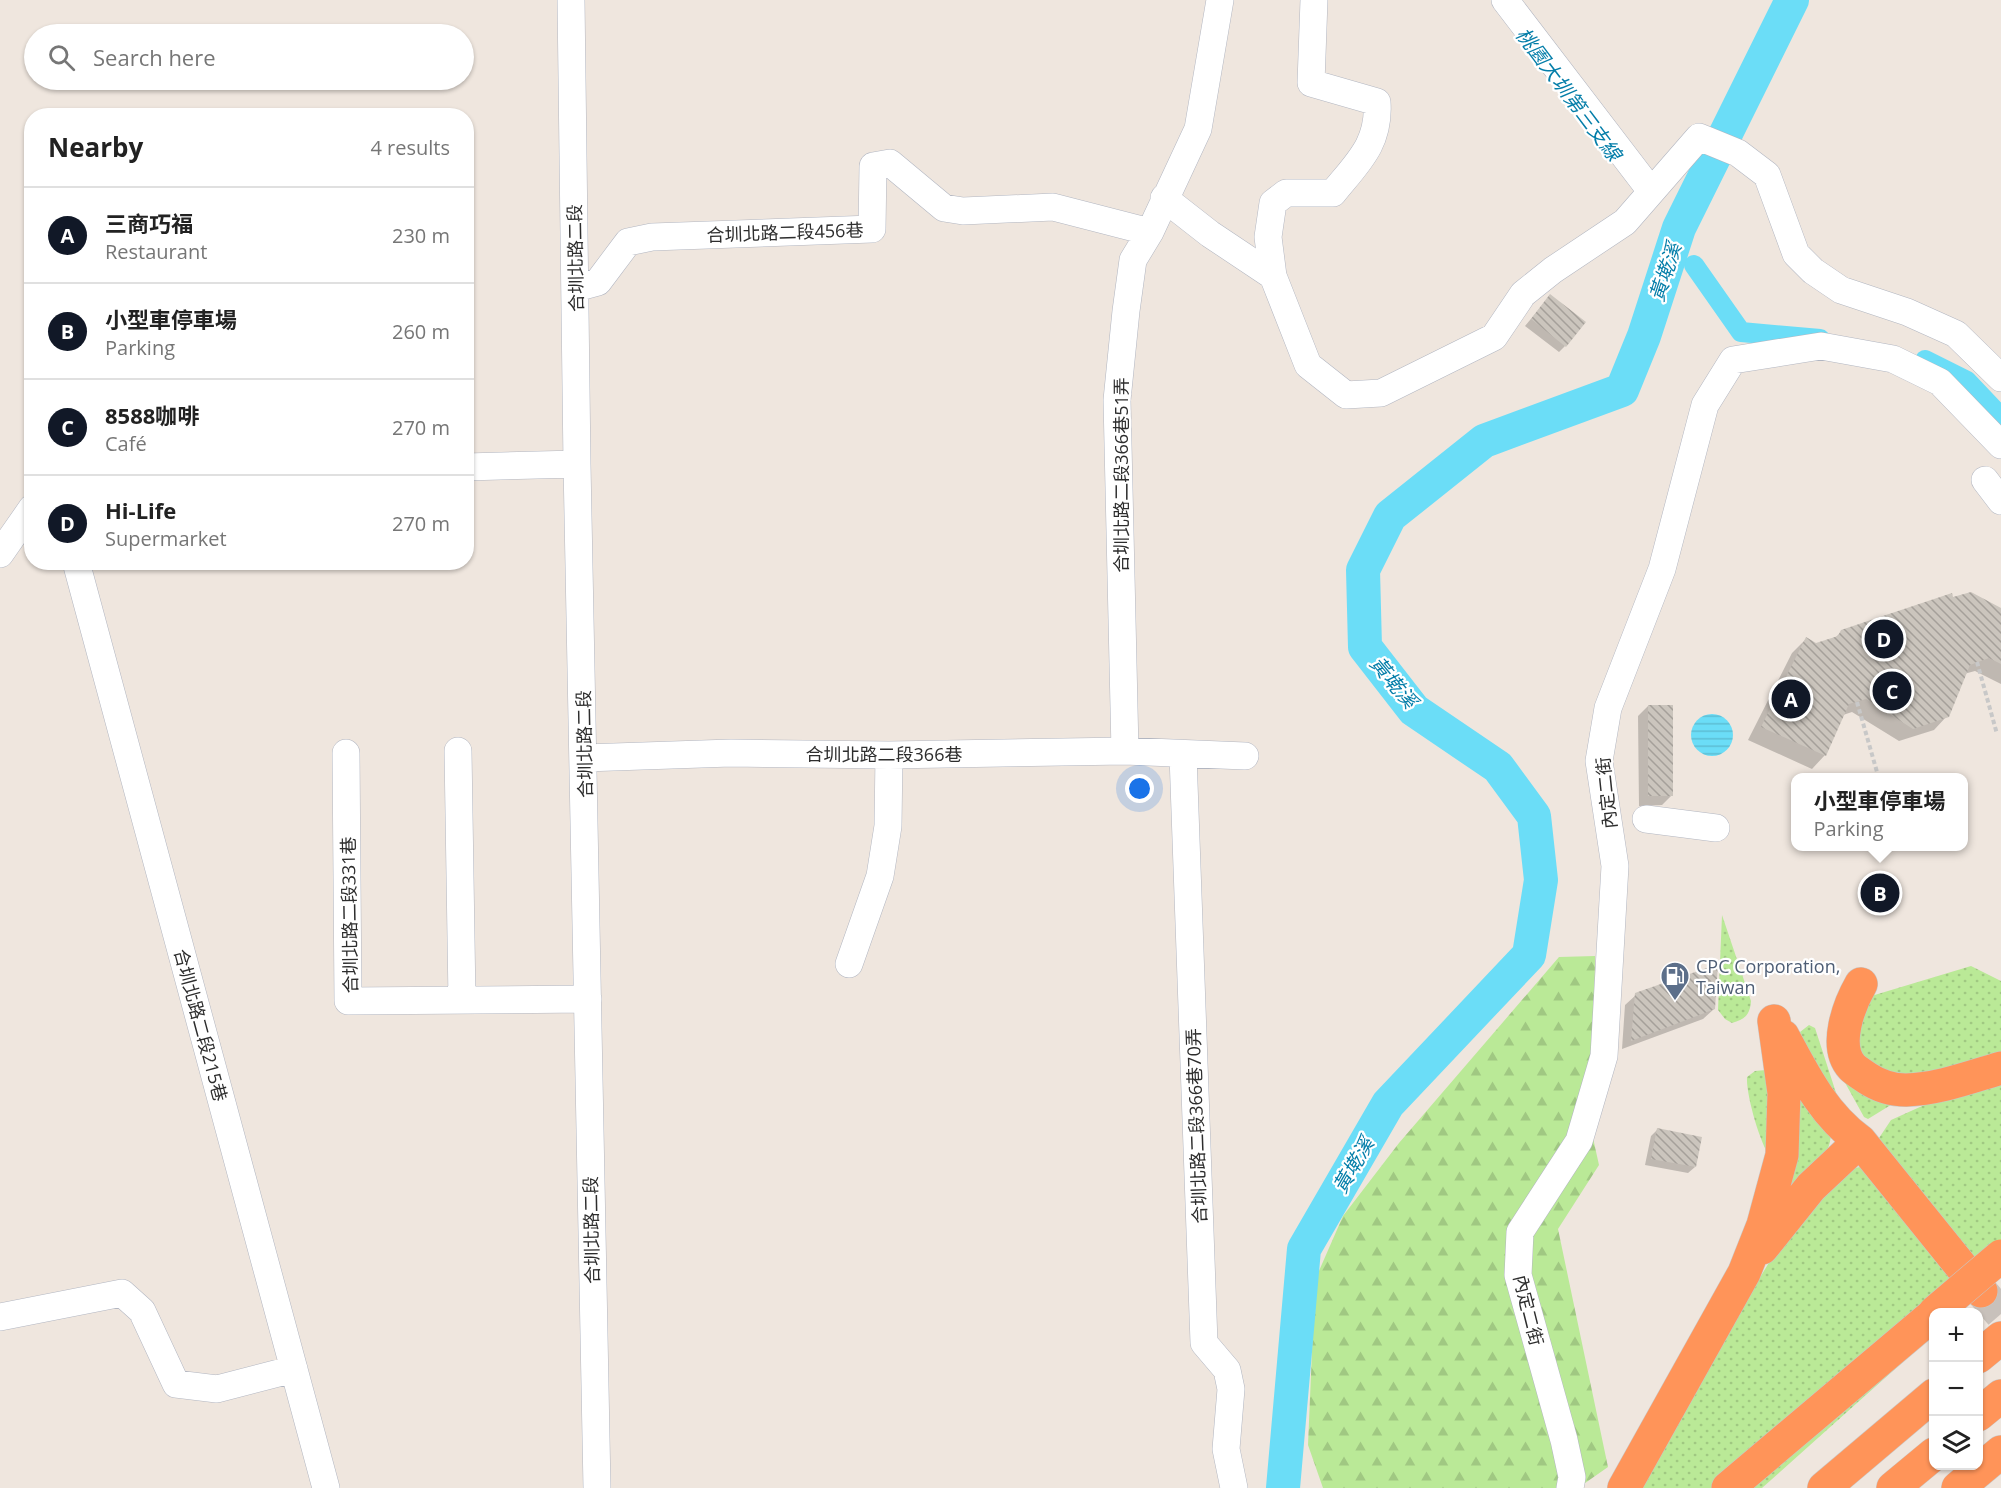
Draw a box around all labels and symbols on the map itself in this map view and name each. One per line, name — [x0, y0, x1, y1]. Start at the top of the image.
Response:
water label: 桃園大圳第三支線 — [1510, 22, 1629, 168]
street label: 合圳北路二段 — [562, 204, 588, 312]
street label: 合圳北路二段456巷 — [706, 217, 864, 247]
water label: 黃墘溪 — [1643, 236, 1688, 305]
street label: 合圳北路二段366巷51弄 — [1109, 377, 1133, 573]
pin: D — [1864, 616, 1904, 662]
water label: 黃墘溪 — [1364, 650, 1426, 716]
pin: C — [1872, 668, 1912, 714]
pin: A — [1772, 676, 1810, 722]
street label: 合圳北路二段 — [571, 690, 597, 798]
street label: 合圳北路二段366巷 — [806, 742, 962, 766]
street label: 內定二街 — [1590, 756, 1622, 830]
your location — [1125, 774, 1154, 803]
street label: 合圳北路二段331巷 — [336, 836, 362, 994]
pin: B — [1860, 870, 1900, 916]
street label: 合圳北路二段215巷 — [169, 946, 233, 1104]
place label: CPC Corporation, Taiwan — [1696, 954, 1840, 999]
fuel station icon: CPC Corporation, Taiwan — [1659, 960, 1691, 1002]
street label: 合圳北路二段366巷70弄 — [1181, 1028, 1211, 1224]
water label: 黃墘溪 — [1326, 1130, 1381, 1198]
street label: 合圳北路二段 — [578, 1176, 604, 1284]
street label: 內定二街 — [1509, 1272, 1549, 1348]

